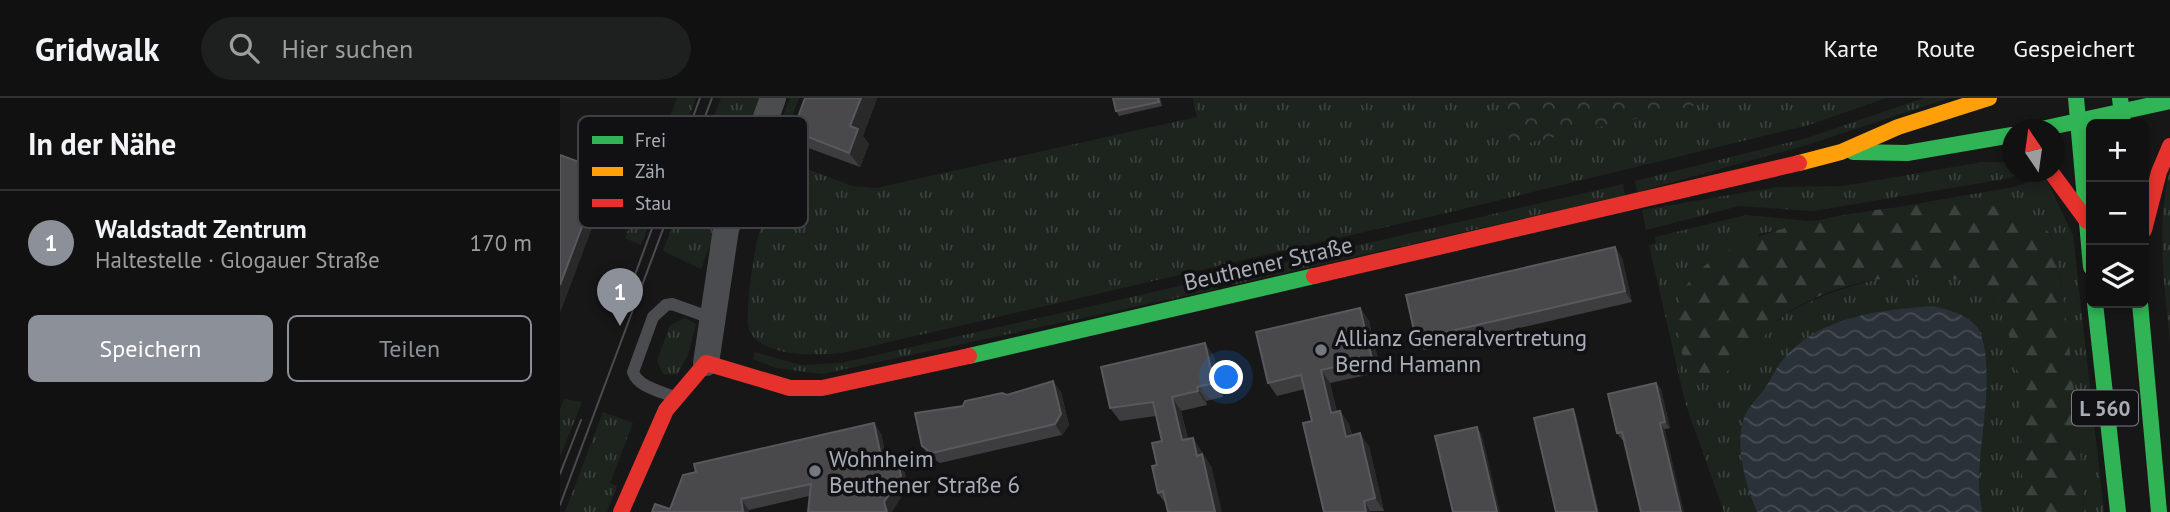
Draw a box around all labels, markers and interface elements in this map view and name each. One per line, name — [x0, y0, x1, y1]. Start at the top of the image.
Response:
search box — [201, 17, 691, 80]
text: Gridwalk — [35, 27, 159, 70]
icon: search — [225, 29, 263, 67]
text: Hier suchen — [281, 32, 413, 65]
text: Karte — [1823, 33, 1878, 64]
text: Route — [1916, 33, 1975, 64]
text: Gespeichert — [2013, 33, 2135, 64]
legend — [578, 116, 808, 228]
north arrow — [2002, 119, 2065, 182]
map controls — [2086, 119, 2149, 308]
button: + — [2086, 119, 2149, 182]
text: In der Nähe — [28, 124, 176, 163]
text: Frei — [635, 128, 666, 152]
text: Zäh — [635, 159, 665, 183]
button: − — [2086, 182, 2149, 245]
text: Stau — [635, 191, 671, 215]
text: Waldstadt Zentrum — [95, 212, 307, 245]
text: 1 — [44, 228, 58, 257]
text: 170 m — [470, 228, 532, 257]
street label: Beuthener Straße — [1181, 229, 1355, 297]
text: Haltestelle · Glogauer Straße — [95, 245, 380, 274]
button: layers — [2086, 245, 2149, 308]
pin: 1 — [597, 268, 643, 326]
button: Speichern — [28, 315, 273, 382]
button: Teilen — [287, 315, 532, 382]
place label: Allianz Generalvertretung Bernd Hamann — [1335, 323, 1587, 378]
marker: Allianz Generalvertretung Bernd Hamann — [1313, 342, 1329, 358]
your location — [1209, 360, 1243, 394]
road number: L 560 — [2072, 390, 2138, 426]
place label: Wohnheim Beuthener Straße 6 — [829, 444, 1020, 499]
marker: Wohnheim Beuthener Straße 6 — [807, 463, 823, 479]

